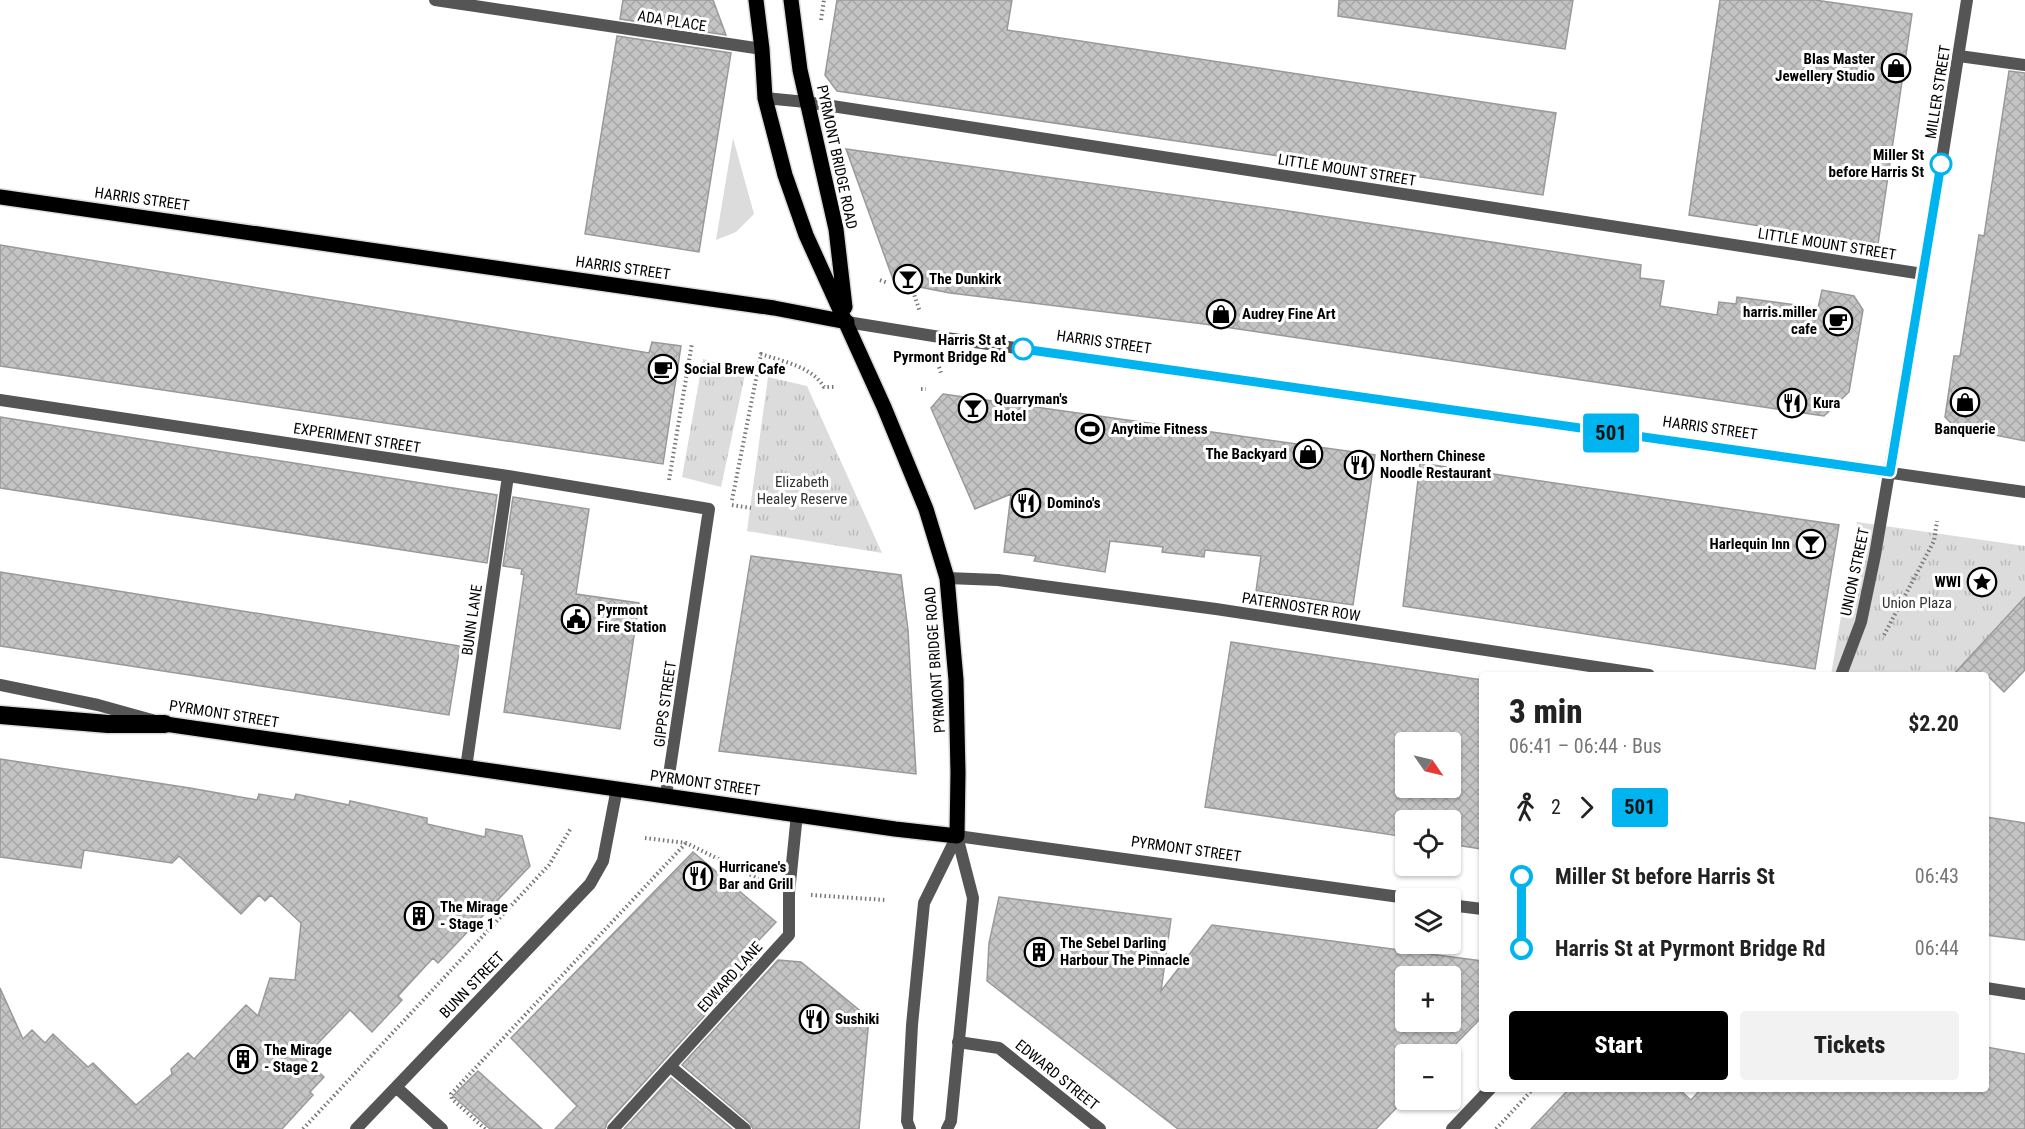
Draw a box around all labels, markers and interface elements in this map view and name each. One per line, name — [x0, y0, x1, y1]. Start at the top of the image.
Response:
street label: ADA PLACE — [636, 7, 708, 35]
street label: MILLER STREET — [1922, 44, 1954, 140]
place label: Blas Master Jewellery Studio — [1775, 50, 1875, 85]
shop icon: Blas Master Jewellery Studio — [1880, 52, 1912, 84]
street label: PYRMONT BRIDGE ROAD — [813, 83, 861, 231]
place label: Miller St before Harris St — [1829, 146, 1924, 181]
street label: LITTLE MOUNT STREET — [1277, 150, 1418, 190]
marker: Miller St before Harris St — [1930, 153, 1952, 175]
street label: HARRIS STREET — [94, 183, 191, 215]
street label: LITTLE MOUNT STREET — [1757, 224, 1898, 264]
street label: HARRIS STREET — [575, 252, 672, 284]
bar icon: The Dunkirk — [892, 263, 924, 295]
place label: The Dunkirk — [929, 270, 1002, 288]
shop icon: Audrey Fine Art — [1205, 298, 1237, 330]
place label: harris.miller cafe — [1743, 303, 1817, 338]
place label: Audrey Fine Art — [1242, 305, 1336, 323]
cafe icon: harris.miller cafe — [1822, 305, 1854, 337]
street label: HARRIS STREET — [1056, 326, 1153, 358]
place label: Harris St at Pyrmont Bridge Rd — [893, 331, 1006, 366]
marker: Harris St at Pyrmont Bridge Rd — [1012, 338, 1034, 360]
cafe icon: Social Brew Cafe — [647, 353, 679, 385]
place label: Social Brew Cafe — [684, 360, 785, 378]
shop icon: Banquerie — [1949, 386, 1981, 418]
restaurant icon: Kura — [1776, 387, 1808, 419]
place label: Quarryman's Hotel — [994, 390, 1068, 425]
bar icon: Quarryman's Hotel — [957, 392, 989, 424]
place label: Kura — [1813, 394, 1840, 412]
street label: HARRIS STREET — [1662, 412, 1759, 444]
sports icon: Anytime Fitness — [1074, 413, 1106, 445]
line badge: 501 — [1576, 414, 1646, 452]
street label: EXPERIMENT STREET — [292, 419, 422, 457]
place label: Anytime Fitness — [1111, 420, 1208, 438]
place label: Banquerie — [1935, 420, 1995, 438]
text: 501 — [1595, 421, 1627, 445]
shop icon: The Backyard — [1292, 438, 1324, 470]
place label: The Backyard — [1205, 445, 1287, 463]
place label: Northern Chinese Noodle Restaurant — [1380, 447, 1491, 482]
restaurant icon: Northern Chinese Noodle Restaurant — [1343, 449, 1375, 481]
park label: Elizabeth Healey Reserve — [757, 473, 847, 508]
restaurant icon: Domino's — [1010, 487, 1042, 519]
place label: Domino's — [1047, 494, 1101, 512]
street label: UNION STREET — [1837, 526, 1873, 618]
bar icon: Harlequin Inn — [1795, 528, 1827, 560]
place label: Harlequin Inn — [1710, 535, 1790, 553]
place icon: WWI — [1966, 566, 1998, 598]
place label: WWI — [1934, 573, 1961, 591]
street label: BUNN LANE — [458, 583, 486, 657]
street label: PYRMONT BRIDGE ROAD — [921, 586, 949, 734]
street label: PATERNOSTER ROW — [1241, 589, 1362, 625]
park label: Union Plaza — [1882, 594, 1952, 612]
place label: Pyrmont Fire Station — [597, 601, 666, 636]
public building icon: Pyrmont Fire Station — [560, 603, 592, 635]
street label: GIPPS STREET — [650, 660, 680, 748]
text: 3 min — [1509, 692, 1583, 731]
street label: PYRMONT STREET — [168, 696, 280, 732]
text: $2.20 — [1908, 711, 1959, 736]
north arrow — [1395, 732, 1461, 798]
map controls — [1395, 732, 1461, 1110]
text: 06:41 – 06:44 · Bus — [1509, 734, 1662, 758]
street label: PYRMONT STREET — [649, 766, 761, 800]
icon: walk — [1509, 791, 1542, 824]
icon: forward — [1570, 791, 1603, 824]
text: 2 — [1551, 795, 1561, 819]
text: 501 — [1624, 795, 1656, 819]
button: locate — [1395, 810, 1461, 876]
street label: PYRMONT STREET — [1130, 832, 1242, 866]
place label: Hurricane's Bar and Grill — [719, 858, 793, 893]
restaurant icon: Hurricane's Bar and Grill — [682, 860, 714, 892]
text: Miller St before Harris St — [1555, 864, 1775, 889]
text: 06:43 — [1915, 864, 1959, 888]
button: layers — [1395, 888, 1461, 954]
place label: The Mirage - Stage 1 — [440, 898, 508, 933]
building icon: The Mirage - Stage 1 — [403, 900, 435, 932]
place label: The Sebel Darling Harbour The Pinnacle — [1060, 934, 1190, 969]
building icon: The Sebel Darling Harbour The Pinnacle — [1023, 936, 1055, 968]
text: Harris St at Pyrmont Bridge Rd — [1555, 936, 1825, 961]
text: 06:44 — [1915, 936, 1959, 960]
street label: EDWARD LANE — [694, 938, 766, 1016]
street label: BUNN STREET — [436, 948, 508, 1022]
button: + — [1395, 966, 1461, 1032]
restaurant icon: Sushiki — [798, 1003, 830, 1035]
place label: Sushiki — [835, 1010, 879, 1028]
button: Start — [1509, 1011, 1728, 1080]
button: Tickets — [1740, 1011, 1959, 1080]
street label: EDWARD STREET — [1012, 1036, 1103, 1114]
place label: The Mirage - Stage 2 — [264, 1041, 332, 1076]
building icon: The Mirage - Stage 2 — [227, 1043, 259, 1075]
button: − — [1395, 1044, 1461, 1110]

